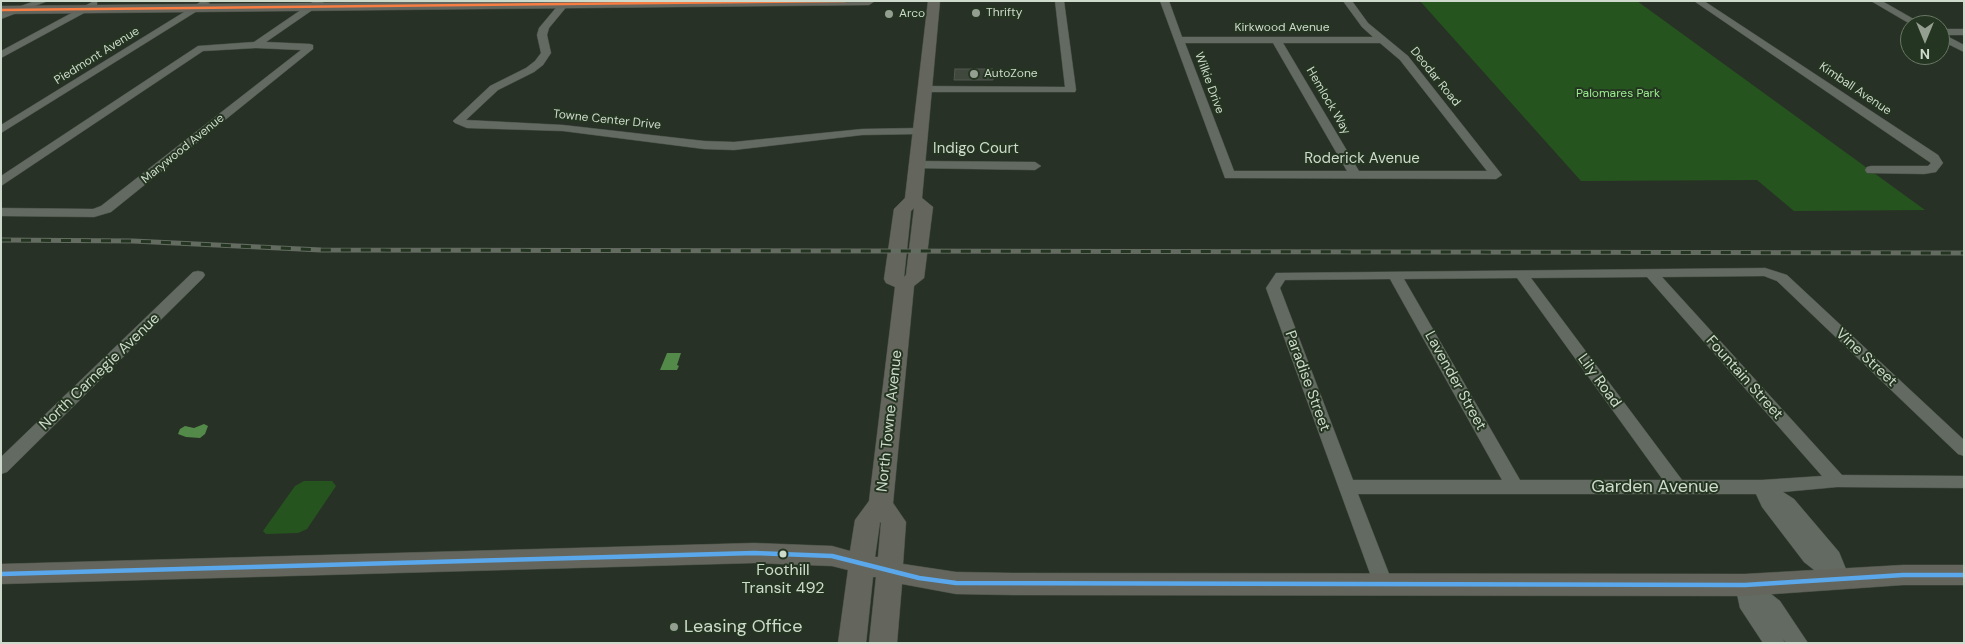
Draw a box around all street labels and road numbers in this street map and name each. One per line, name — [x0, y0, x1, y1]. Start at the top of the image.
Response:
street label: Kirkwood Avenue — [1234, 21, 1330, 35]
street label: Piedmont Avenue — [52, 24, 142, 88]
street label: Deodar Road — [1407, 45, 1463, 109]
street label: Wilkie Drive — [1191, 50, 1227, 116]
street label: Kimball Avenue — [1816, 60, 1894, 118]
street label: Hemlock Way — [1303, 65, 1353, 137]
street label: Towne Center Drive — [552, 107, 662, 133]
street label: Marywood Avenue — [139, 111, 227, 187]
street label: Indigo Court — [933, 140, 1019, 158]
street label: Roderick Avenue — [1304, 150, 1420, 168]
street label: North Carnegie Avenue — [36, 310, 164, 434]
street label: Vine Street — [1832, 325, 1900, 391]
street label: Paradise Street — [1280, 328, 1334, 434]
street label: Lavender Street — [1420, 328, 1490, 434]
street label: Fountain Street — [1702, 332, 1786, 424]
street label: North Towne Avenue — [874, 349, 906, 493]
street label: Lily Road — [1573, 351, 1625, 411]
street label: Garden Avenue — [1591, 476, 1719, 498]

